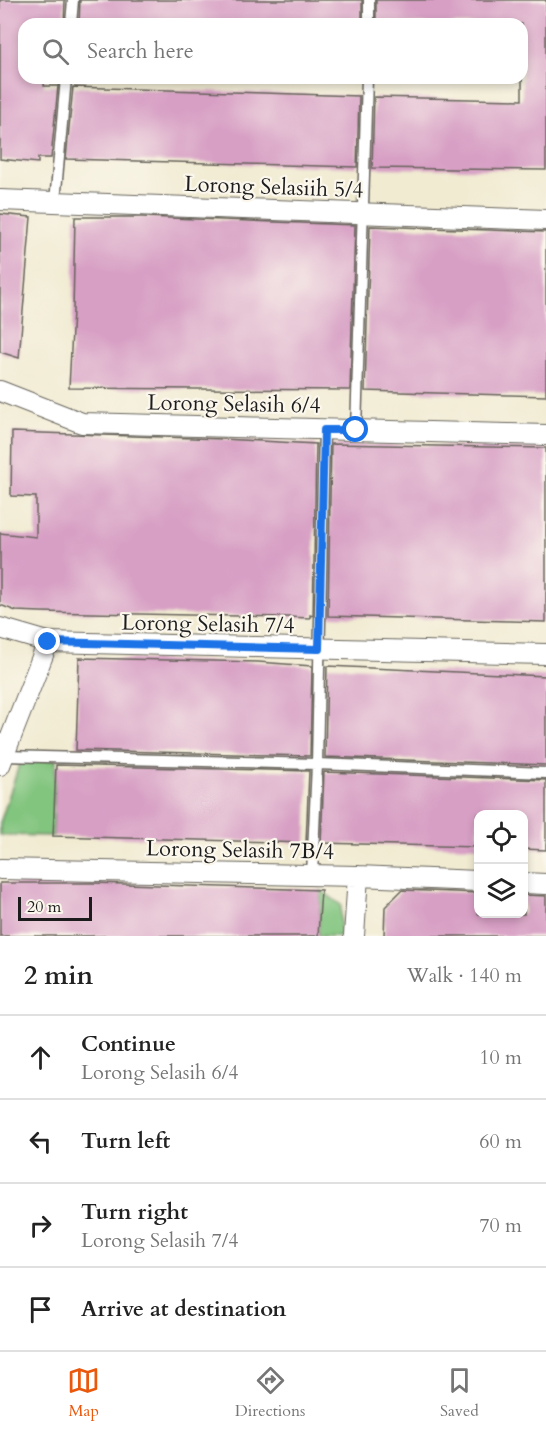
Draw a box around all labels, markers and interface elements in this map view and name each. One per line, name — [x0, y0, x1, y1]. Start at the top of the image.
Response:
search box — [18, 18, 528, 84]
icon: search — [39, 35, 72, 68]
text: Search here — [87, 36, 194, 66]
street label: Lorong Selasiih 5/4 — [184, 169, 364, 205]
street label: Lorong Selasih 6/4 — [147, 387, 321, 421]
route start — [342, 416, 368, 442]
street label: Lorong Selasih 7/4 — [121, 607, 295, 641]
route end — [34, 628, 60, 654]
map controls — [474, 810, 528, 918]
button: locate — [474, 810, 528, 864]
street label: Lorong Selasih 7B/4 — [146, 833, 334, 867]
button: layers — [474, 864, 528, 918]
scale bar — [18, 894, 92, 922]
text: 20 m — [27, 896, 61, 918]
text: 2 min — [24, 958, 93, 993]
text: Walk · 140 m — [407, 962, 522, 989]
text: Continue — [81, 1029, 176, 1059]
icon: ahead — [24, 1041, 57, 1074]
text: 10 m — [479, 1044, 522, 1071]
text: Lorong Selasih 6/4 — [81, 1059, 238, 1086]
icon: left — [24, 1125, 57, 1158]
text: Turn left — [81, 1126, 170, 1156]
text: 60 m — [479, 1128, 522, 1155]
text: Turn right — [81, 1197, 188, 1227]
icon: right — [24, 1209, 57, 1242]
text: 70 m — [479, 1212, 522, 1239]
text: Lorong Selasih 7/4 — [81, 1227, 238, 1254]
icon: arrive — [24, 1293, 57, 1326]
text: Arrive at destination — [81, 1294, 286, 1324]
tab: Map — [67, 1364, 100, 1422]
tab: Directions — [235, 1364, 305, 1422]
tab: Saved — [440, 1364, 479, 1422]

